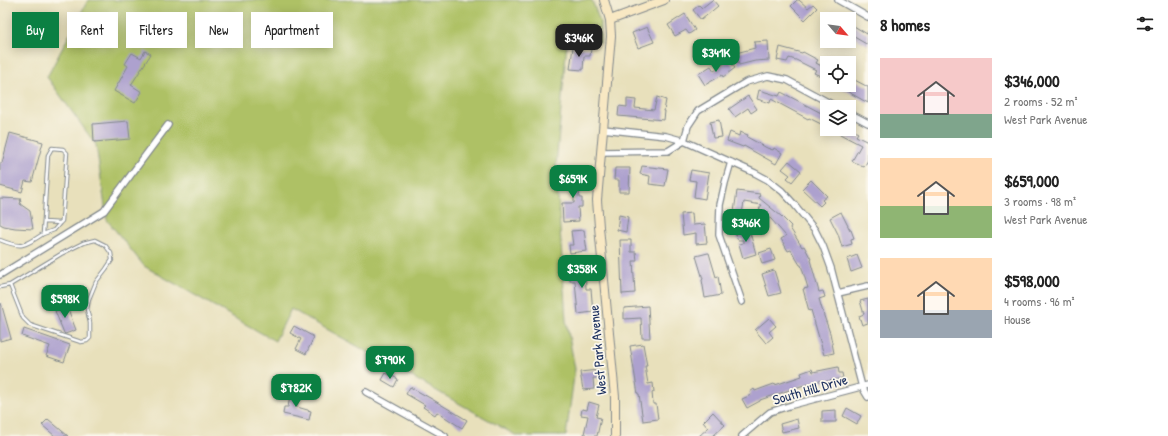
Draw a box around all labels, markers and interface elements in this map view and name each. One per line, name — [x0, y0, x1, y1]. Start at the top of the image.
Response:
chip: Buy — [12, 12, 59, 48]
chip: Rent — [67, 12, 118, 48]
chip: Filters — [126, 12, 187, 48]
chip: New — [195, 12, 243, 48]
chip: Apartment — [251, 12, 333, 48]
north arrow — [820, 12, 856, 48]
map controls — [820, 12, 856, 136]
text: 8 homes — [880, 13, 930, 36]
icon: filters — [1134, 13, 1156, 35]
pin: $346K — [551, 24, 607, 58]
text: $346K — [564, 28, 594, 46]
pin: $341K — [688, 39, 744, 73]
text: $341K — [702, 43, 730, 61]
button: locate — [820, 56, 856, 92]
text: $346,000 — [1004, 69, 1060, 92]
icon: home — [912, 74, 960, 122]
text: 2 rooms · 52 m² — [1004, 92, 1077, 110]
button: layers — [820, 100, 856, 136]
text: West Park Avenue — [1004, 110, 1087, 128]
pin: $659K — [545, 165, 601, 199]
text: $659K — [559, 169, 587, 187]
text: $659,000 — [1004, 169, 1059, 192]
icon: home — [912, 174, 960, 222]
text: 3 rooms · 98 m² — [1004, 192, 1076, 210]
pin: $346K — [718, 209, 774, 243]
text: West Park Avenue — [1004, 210, 1087, 228]
text: $346K — [731, 213, 761, 231]
pin: $358K — [554, 255, 610, 289]
text: $358K — [567, 259, 597, 277]
text: $598,000 — [1004, 269, 1060, 292]
icon: home — [912, 274, 960, 322]
pin: $598K — [37, 285, 93, 319]
text: $598K — [50, 289, 80, 307]
text: 4 rooms · 96 m² — [1004, 292, 1075, 310]
street label: West Park Avenue — [584, 304, 610, 396]
text: House — [1004, 310, 1031, 328]
pin: $790K — [362, 346, 418, 380]
text: $790K — [375, 350, 405, 368]
street label: South Hill Drive — [770, 369, 850, 409]
pin: $782K — [268, 374, 324, 408]
text: $782K — [280, 378, 312, 396]

